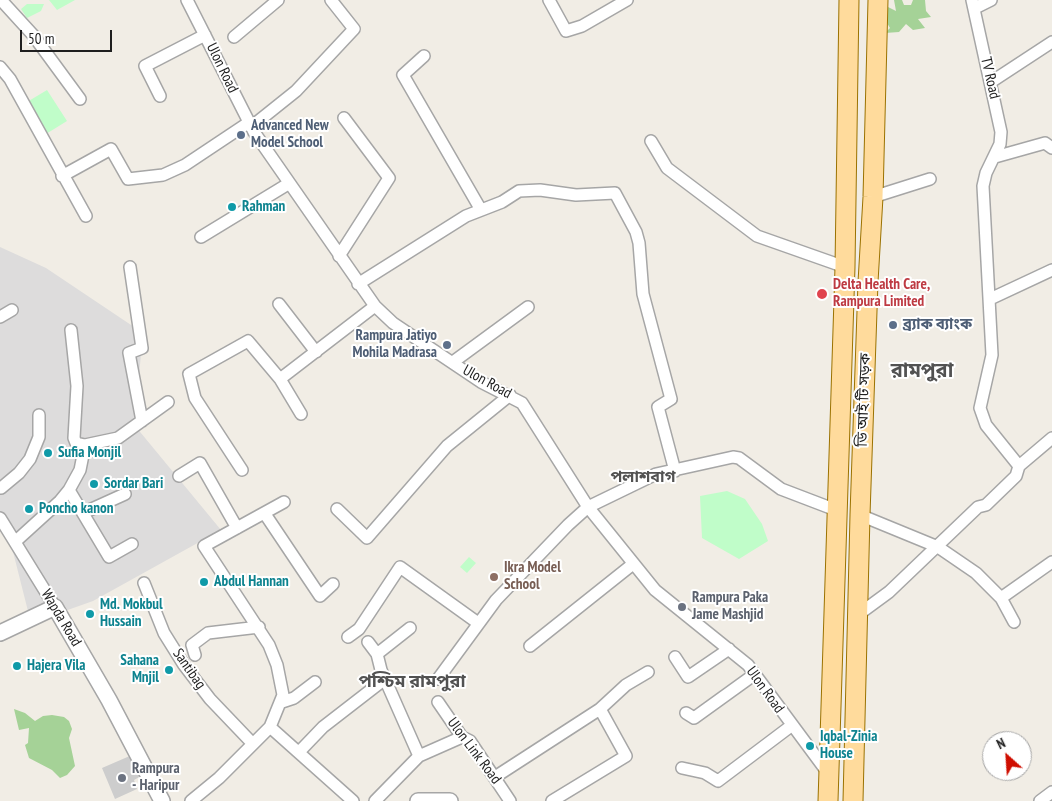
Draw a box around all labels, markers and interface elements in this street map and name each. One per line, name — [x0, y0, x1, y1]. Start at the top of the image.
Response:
scale bar — [22, 20, 115, 52]
text: 50 m — [28, 29, 54, 48]
street label: Ulon Road — [202, 40, 242, 96]
street label: TV Road — [976, 55, 1004, 101]
place label: Advanced New Model School — [251, 117, 329, 152]
marker: Advanced New Model School — [235, 129, 247, 141]
place label: Rahman — [242, 198, 285, 216]
marker: Rahman — [226, 201, 238, 213]
place label: Delta Health Care, Rampura Limited — [833, 276, 930, 311]
marker: Delta Health Care, Rampura Limited — [815, 287, 829, 301]
place label: ব্র্যাক ব্যাংক — [903, 316, 972, 334]
marker: ব্র্যাক ব্যাংক — [887, 319, 899, 331]
place label: Rampura Jatiyo Mohila Madrasa — [352, 327, 437, 362]
marker: Rampura Jatiyo Mohila Madrasa — [441, 339, 453, 351]
street label: ডি আই টি সড়ক — [853, 353, 875, 447]
district label: রামপুরা — [891, 359, 953, 383]
street label: Ulon Road — [459, 361, 515, 403]
place label: Sufia Monjil — [58, 444, 121, 462]
marker: Sufia Monjil — [42, 447, 54, 459]
district label: পলাশবাগ — [610, 467, 676, 487]
place label: Sordar Bari — [104, 475, 163, 493]
marker: Sordar Bari — [88, 478, 100, 490]
place label: Poncho kanon — [39, 500, 113, 518]
marker: Poncho kanon — [23, 503, 35, 515]
place label: Ikra Model School — [504, 559, 561, 594]
marker: Ikra Model School — [488, 571, 500, 583]
place label: Abdul Hannan — [214, 573, 289, 591]
marker: Abdul Hannan — [198, 576, 210, 588]
street label: Wapda Road — [37, 586, 85, 650]
place label: Rampura Paka Jame Mashjid — [692, 589, 768, 624]
place label: Md. Mokbul Hussain — [100, 596, 163, 631]
marker: Rampura Paka Jame Mashjid — [676, 601, 688, 613]
marker: Md. Mokbul Hussain — [84, 608, 96, 620]
street label: Santibag — [169, 645, 209, 693]
place label: Sahana Mnjil — [120, 652, 159, 687]
place label: Hajera Vila — [27, 657, 85, 675]
marker: Hajera Vila — [11, 660, 23, 672]
street label: Ulon Road — [742, 663, 788, 717]
marker: Sahana Mnjil — [163, 664, 175, 676]
district label: পশ্চিম রামপুরা — [358, 671, 466, 693]
street label: Ulon Link Road — [443, 714, 505, 788]
place label: Iqbal-Zinia House — [820, 728, 877, 763]
north arrow — [982, 731, 1032, 781]
text: N — [994, 734, 1008, 753]
marker: Iqbal-Zinia House — [804, 740, 816, 752]
place label: Rampura - Haripur — [132, 760, 180, 795]
marker: Rampura - Haripur — [116, 772, 128, 784]

